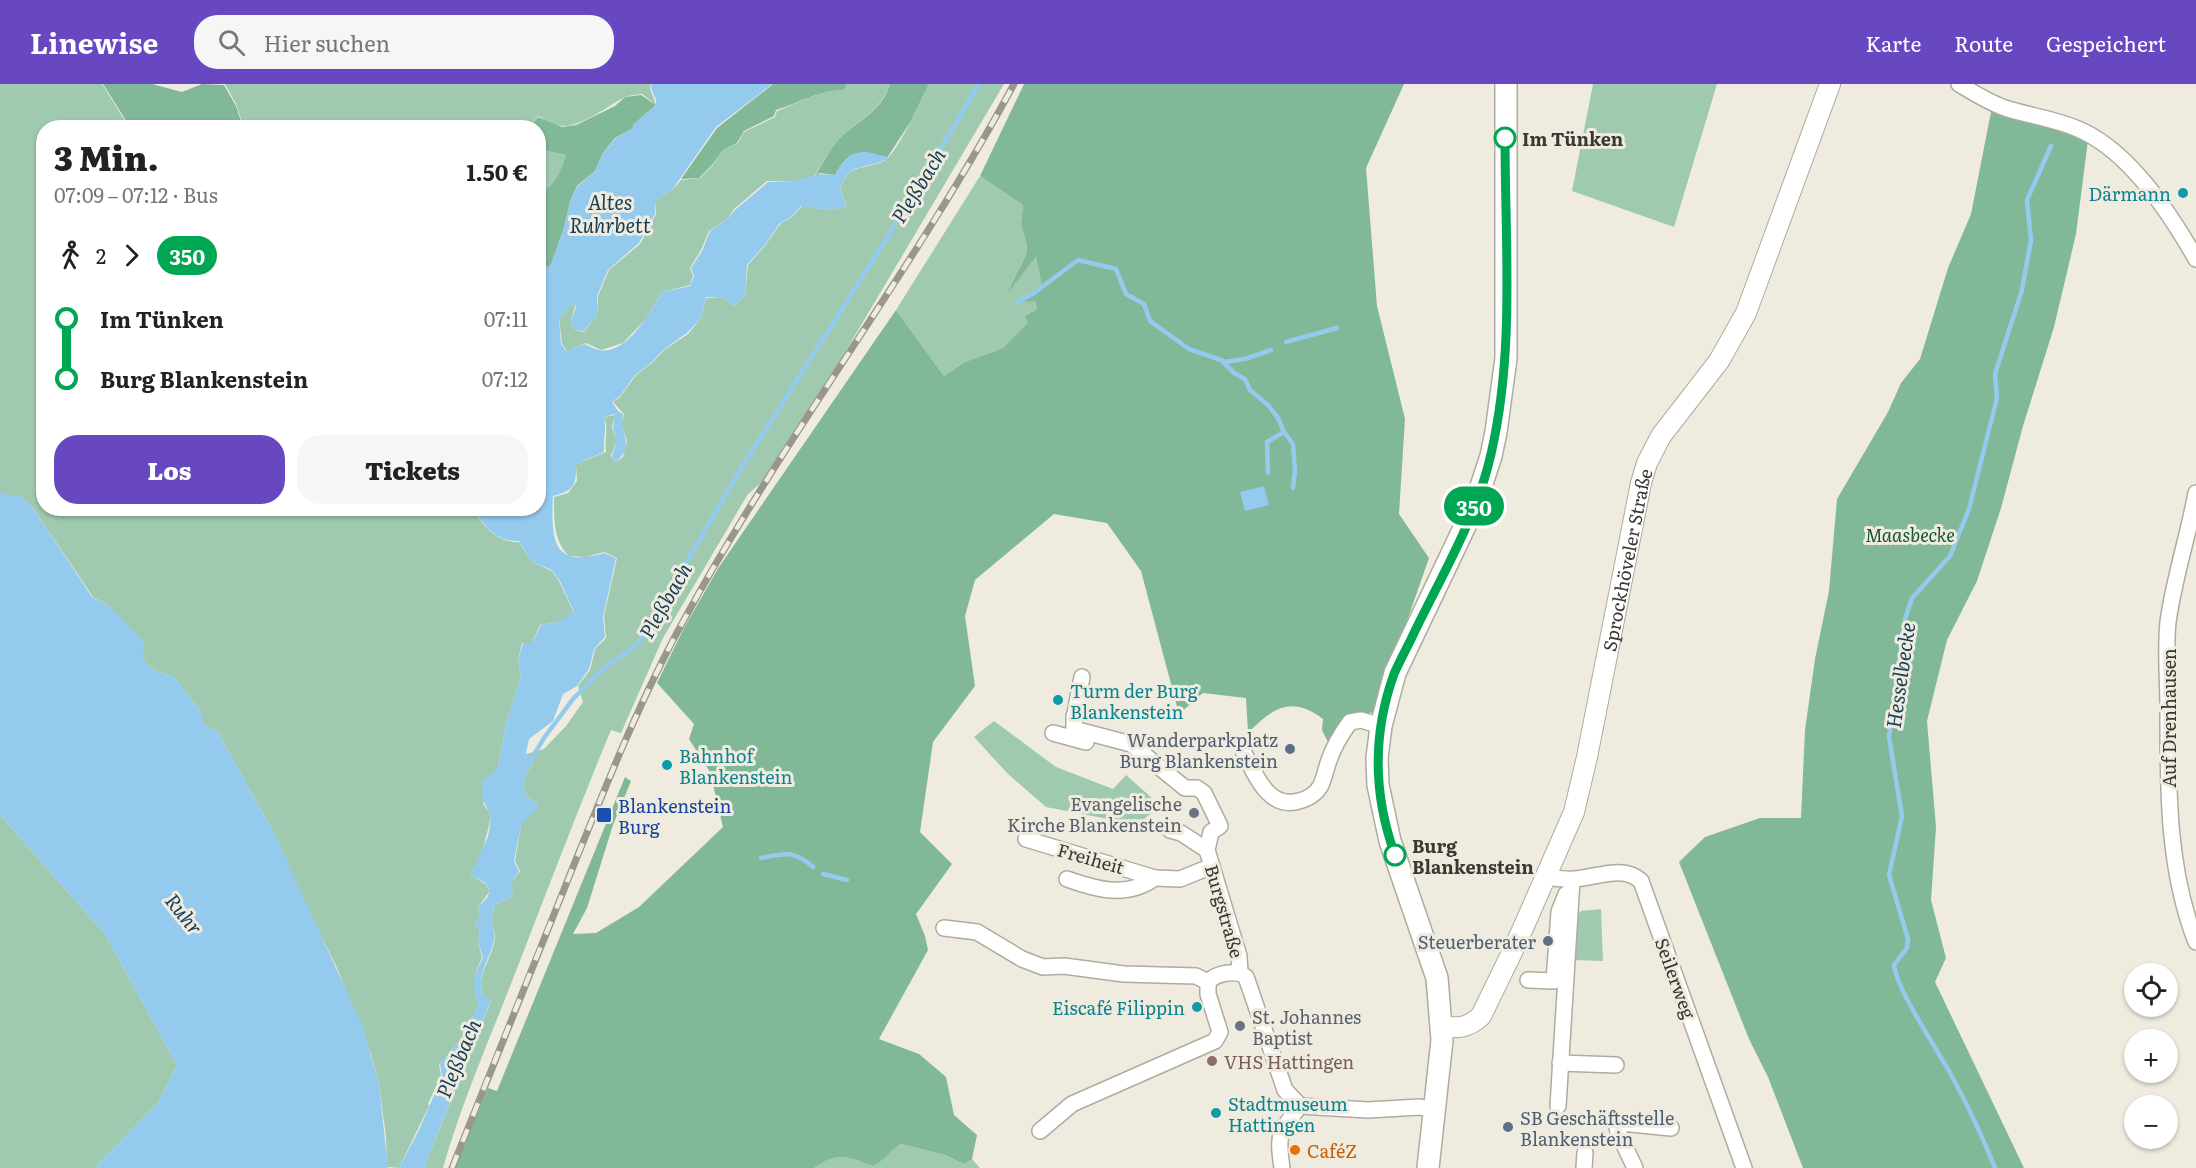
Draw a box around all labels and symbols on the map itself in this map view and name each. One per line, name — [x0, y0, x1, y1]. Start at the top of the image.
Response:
place label: Im Tünken — [1522, 125, 1624, 152]
marker: Im Tünken — [1494, 127, 1516, 149]
water label: Pleßbach — [882, 142, 952, 228]
place label: Därmann — [2089, 180, 2171, 207]
water label: Altes Ruhrbett — [569, 186, 651, 239]
marker: Därmann — [2176, 186, 2190, 200]
street label: Sprockhöveler Straße — [1595, 465, 1658, 654]
line badge: 350 — [1440, 486, 1508, 526]
park label: Maasbecke — [1865, 521, 1955, 548]
water label: Pleßbach — [630, 556, 698, 643]
water label: Hesselbecke — [1877, 620, 1921, 730]
street label: Auf Drenhausen — [2155, 648, 2182, 788]
place label: Turm der Burg Blankenstein — [1070, 677, 1199, 725]
marker: Turm der Burg Blankenstein — [1051, 693, 1065, 707]
place label: Wanderparkplatz Burg Blankenstein — [1119, 726, 1278, 774]
place label: Bahnhof Blankenstein — [679, 742, 793, 790]
marker: Wanderparkplatz Burg Blankenstein — [1283, 742, 1297, 756]
marker: Bahnhof Blankenstein — [660, 758, 674, 772]
place label: Evangelische Kirche Blankenstein — [1007, 790, 1182, 838]
place label: Blankenstein Burg — [618, 792, 732, 840]
marker: Blankenstein Burg — [595, 806, 613, 824]
marker: Evangelische Kirche Blankenstein — [1187, 806, 1201, 820]
place label: Burg Blankenstein — [1412, 832, 1534, 880]
street label: Freiheit — [1054, 836, 1128, 881]
marker: Burg Blankenstein — [1384, 844, 1406, 866]
street label: Burgstraße — [1199, 861, 1251, 961]
water label: Ruhr — [159, 886, 211, 940]
place label: Steuerberater — [1418, 928, 1536, 955]
marker: Steuerberater — [1541, 934, 1555, 948]
street label: Seilerweg — [1649, 934, 1703, 1023]
place label: Eiscafé Filippin — [1052, 994, 1185, 1021]
marker: Eiscafé Filippin — [1190, 1000, 1204, 1014]
place label: St. Johannes Baptist — [1252, 1003, 1361, 1051]
water label: Pleßbach — [427, 1014, 487, 1102]
marker: St. Johannes Baptist — [1233, 1019, 1247, 1033]
place label: VHS Hattingen — [1224, 1048, 1354, 1075]
marker: VHS Hattingen — [1205, 1054, 1219, 1068]
place label: Stadtmuseum Hattingen — [1228, 1090, 1348, 1138]
place label: SB Geschäftsstelle Blankenstein — [1520, 1104, 1674, 1152]
marker: Stadtmuseum Hattingen — [1209, 1106, 1223, 1120]
marker: SB Geschäftsstelle Blankenstein — [1501, 1120, 1515, 1134]
place label: CaféZ — [1307, 1137, 1357, 1164]
marker: CaféZ — [1288, 1143, 1302, 1157]

